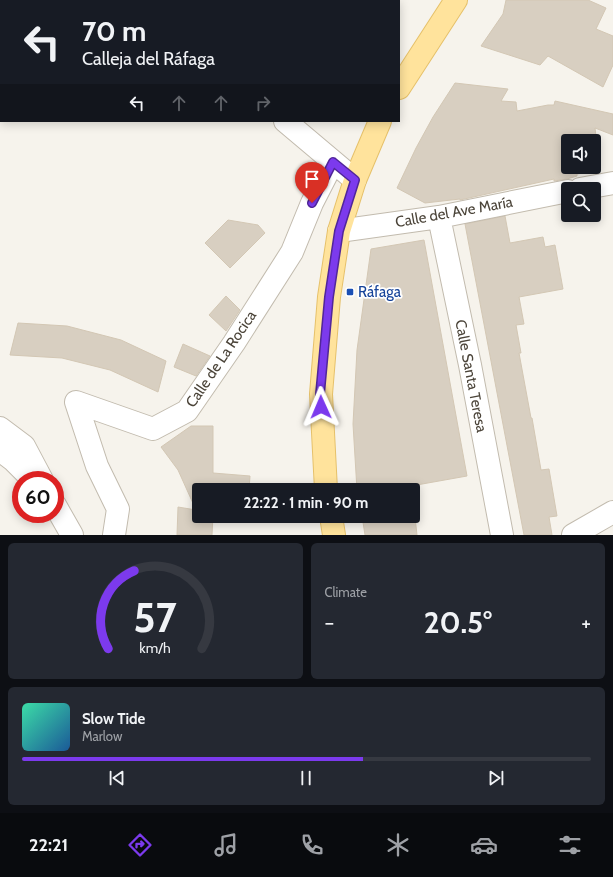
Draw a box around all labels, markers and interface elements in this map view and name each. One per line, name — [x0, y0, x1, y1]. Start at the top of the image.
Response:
text: 70 m — [82, 14, 146, 48]
icon: left — [16, 16, 68, 68]
text: Calleja del Ráfaga — [82, 48, 215, 70]
icon: left — [126, 92, 148, 114]
icon: ahead — [168, 92, 190, 114]
icon: ahead — [210, 92, 232, 114]
icon: right — [252, 92, 274, 114]
map controls — [561, 134, 601, 222]
button: sound — [561, 134, 601, 174]
pin — [295, 162, 329, 203]
icon: arrive — [301, 168, 323, 190]
button: search — [561, 182, 601, 222]
street label: Calle del Ave María — [394, 193, 515, 231]
place label: Ráfaga — [358, 283, 402, 301]
marker: Ráfaga — [345, 287, 355, 297]
street label: Calle de La Rocica — [182, 306, 260, 411]
street label: Calle Santa Teresa — [451, 318, 491, 435]
position arrow — [300, 386, 342, 428]
speed limit sign: 60 — [12, 471, 64, 523]
text: 22:22 · 1 min · 90 m — [244, 494, 368, 512]
text: Climate — [325, 584, 367, 600]
text: 57 — [133, 592, 177, 642]
text: 20.5° — [424, 604, 492, 641]
text: − — [325, 609, 334, 636]
text: + — [581, 609, 591, 636]
text: km/h — [140, 639, 171, 657]
text: Slow Tide — [82, 710, 145, 728]
text: Marlow — [82, 728, 122, 744]
icon: previous — [106, 767, 128, 789]
icon: pause — [295, 767, 317, 789]
icon: next — [485, 767, 507, 789]
icon: directions — [126, 831, 154, 859]
icon: music — [212, 831, 240, 859]
icon: phone — [298, 831, 326, 859]
icon: climate — [384, 831, 412, 859]
icon: car — [470, 831, 498, 859]
icon: filters — [556, 831, 584, 859]
text: 22:21 — [29, 834, 68, 856]

